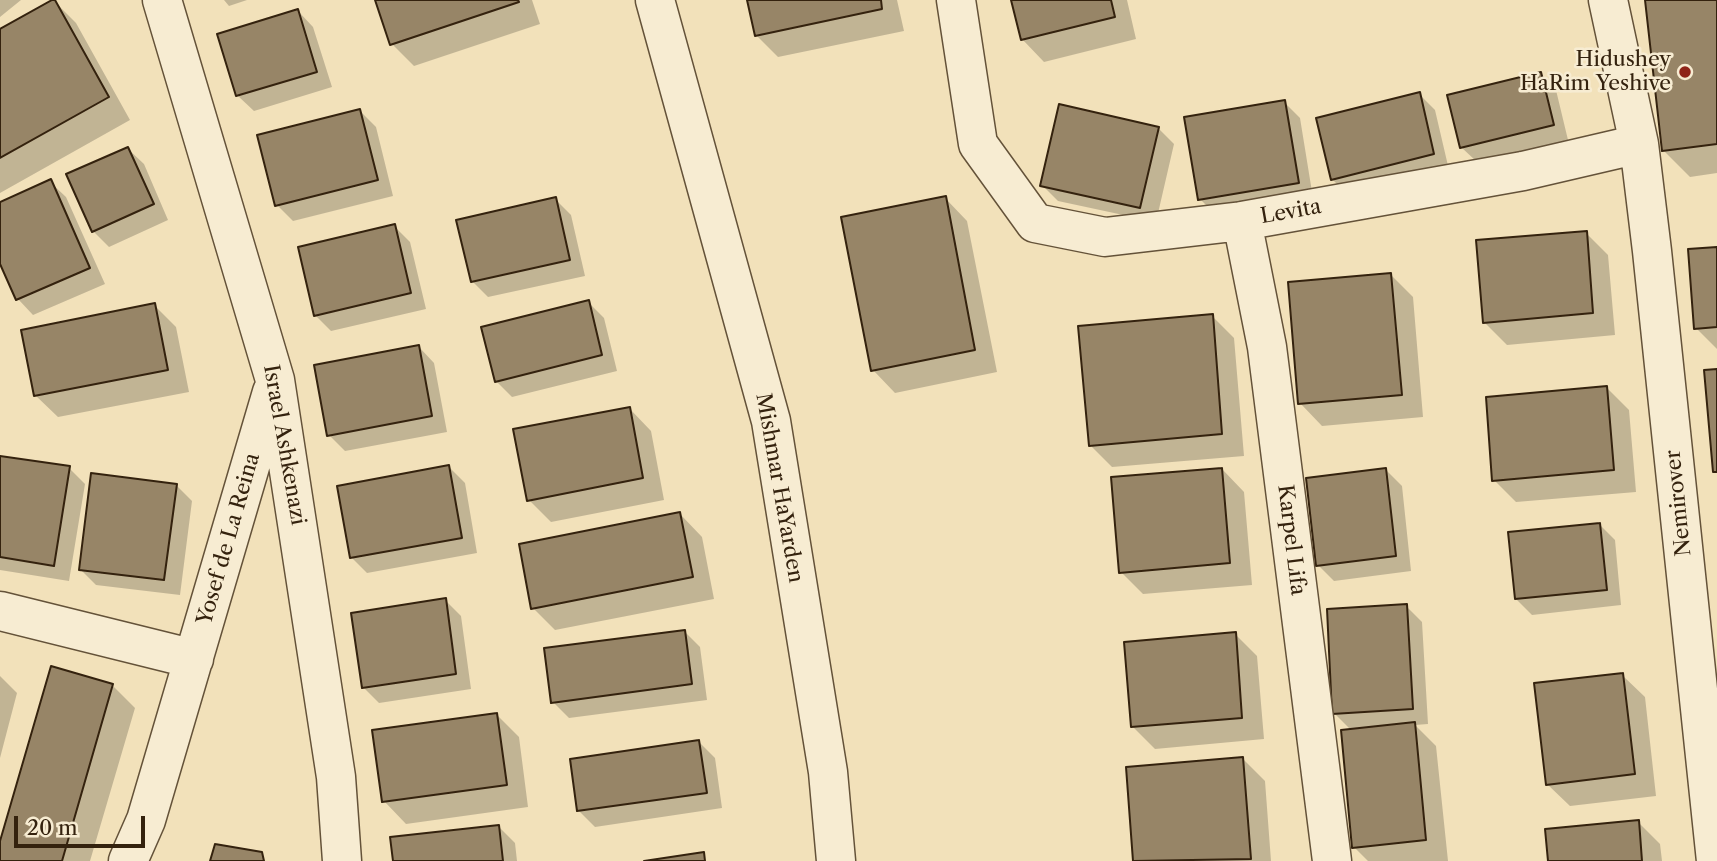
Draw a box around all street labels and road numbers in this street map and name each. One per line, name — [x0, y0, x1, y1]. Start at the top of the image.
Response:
street label: Levita — [1259, 194, 1323, 230]
street label: Israel Ashkenazi — [257, 363, 311, 527]
street label: Mishmar HaYarden — [750, 391, 808, 585]
street label: Nemirover — [1661, 449, 1697, 557]
street label: Yosef de La Reina — [192, 450, 266, 628]
street label: Karpel Lifa — [1272, 483, 1310, 597]

